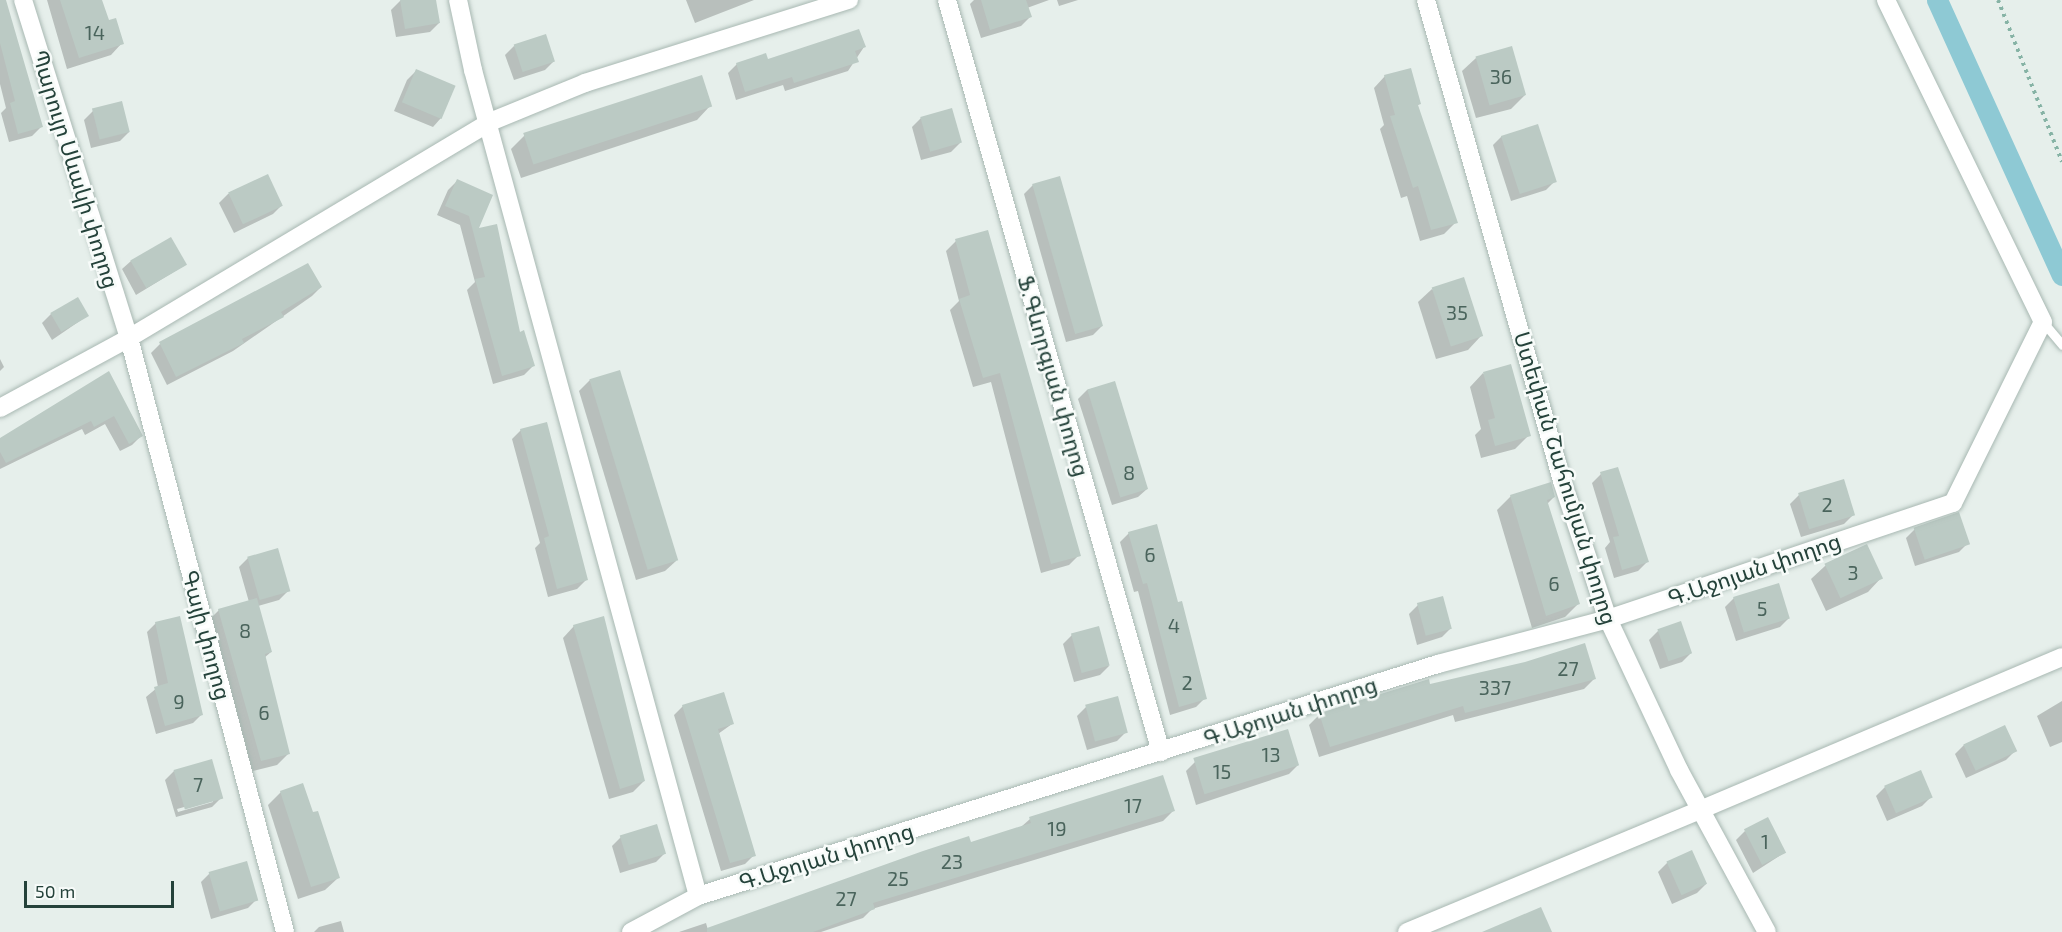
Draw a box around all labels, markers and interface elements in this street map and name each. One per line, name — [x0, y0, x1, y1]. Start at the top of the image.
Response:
house number: 14 — [85, 20, 105, 44]
street label: Պարույր Սևակի փողոց — [27, 46, 125, 292]
house number: 36 — [1490, 64, 1512, 88]
street label: Ֆ.Գևորգյան փողոց — [1013, 272, 1095, 480]
house number: 35 — [1446, 300, 1468, 324]
street label: Ստեփան Շահումյան փողոց — [1509, 328, 1623, 628]
house number: 8 — [1123, 460, 1135, 484]
house number: 2 — [1821, 492, 1833, 516]
street label: Գ.Աջոյան փողոց — [1664, 527, 1844, 611]
house number: 6 — [1144, 542, 1156, 566]
house number: 3 — [1847, 560, 1859, 584]
street label: Գայի փողոց — [177, 567, 237, 703]
house number: 6 — [1548, 571, 1560, 595]
house number: 5 — [1757, 596, 1767, 620]
house number: 4 — [1168, 613, 1180, 637]
house number: 8 — [239, 618, 251, 642]
house number: 27 — [1557, 656, 1579, 680]
house number: 2 — [1181, 670, 1193, 694]
street label: Գ.Աջոյան փողոց — [1200, 670, 1380, 752]
house number: 337 — [1479, 675, 1511, 699]
house number: 9 — [173, 689, 185, 713]
house number: 6 — [258, 700, 270, 724]
house number: 13 — [1261, 742, 1281, 766]
house number: 15 — [1213, 759, 1231, 783]
house number: 7 — [193, 772, 203, 796]
house number: 17 — [1124, 793, 1142, 817]
house number: 19 — [1047, 816, 1067, 840]
street label: Գ.Աջոյան փողոց — [735, 817, 917, 895]
house number: 1 — [1761, 829, 1769, 853]
house number: 23 — [941, 849, 963, 873]
house number: 25 — [887, 866, 909, 890]
scale bar — [27, 869, 177, 907]
text: 50 m — [35, 880, 75, 902]
house number: 27 — [835, 886, 857, 910]

